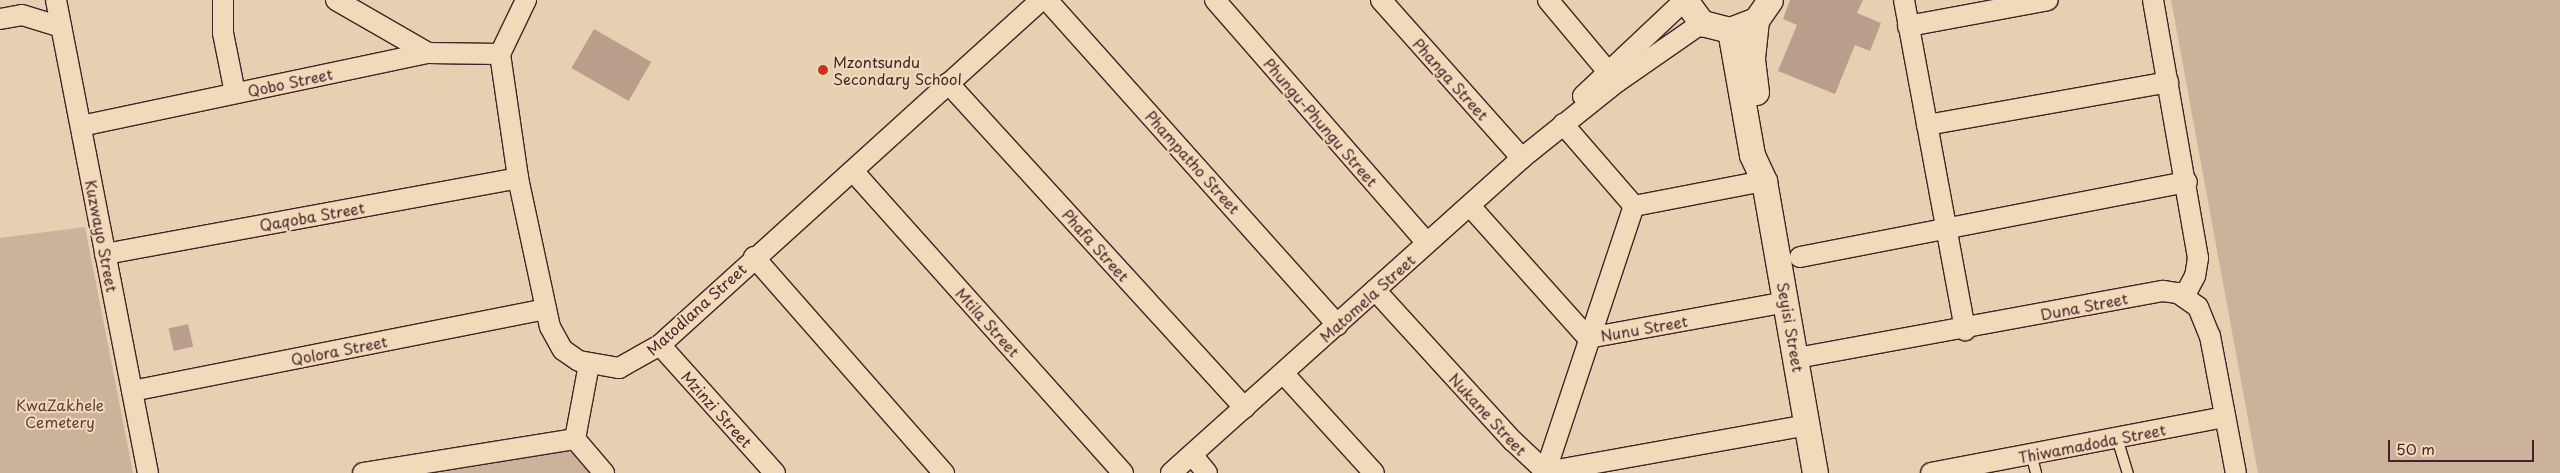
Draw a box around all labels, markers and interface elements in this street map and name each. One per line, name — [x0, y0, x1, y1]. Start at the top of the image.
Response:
street label: Phanga Street — [1410, 34, 1492, 124]
place label: Mzontsundu Secondary School — [833, 52, 962, 87]
street label: Phungu-Phungu Street — [1260, 54, 1382, 190]
street label: Qobo Street — [246, 64, 334, 100]
marker: Mzontsundu Secondary School — [817, 64, 829, 76]
street label: Phampatho Street — [1142, 107, 1244, 217]
street label: Kuzwayo Street — [82, 179, 122, 293]
street label: Qaqoba Street — [258, 198, 366, 234]
street label: Phafa Street — [1059, 205, 1133, 285]
street label: Matomela Street — [1316, 251, 1418, 345]
street label: Matodlana Street — [643, 260, 749, 358]
street label: Seyisi Street — [1774, 281, 1808, 373]
street label: Mtila Street — [952, 284, 1024, 360]
street label: Duna Street — [2039, 289, 2129, 323]
street label: Nunu Street — [1599, 311, 1689, 345]
street label: Qolora Street — [289, 332, 389, 368]
street label: Mzinzi Street — [678, 367, 756, 451]
street label: Nukane Street — [1445, 369, 1531, 459]
park label: KwaZakhele Cemetery — [16, 395, 104, 430]
street label: Thiwamadoda Street — [2017, 420, 2167, 466]
scale bar — [2390, 430, 2536, 462]
text: 50 m — [2396, 437, 2435, 460]

